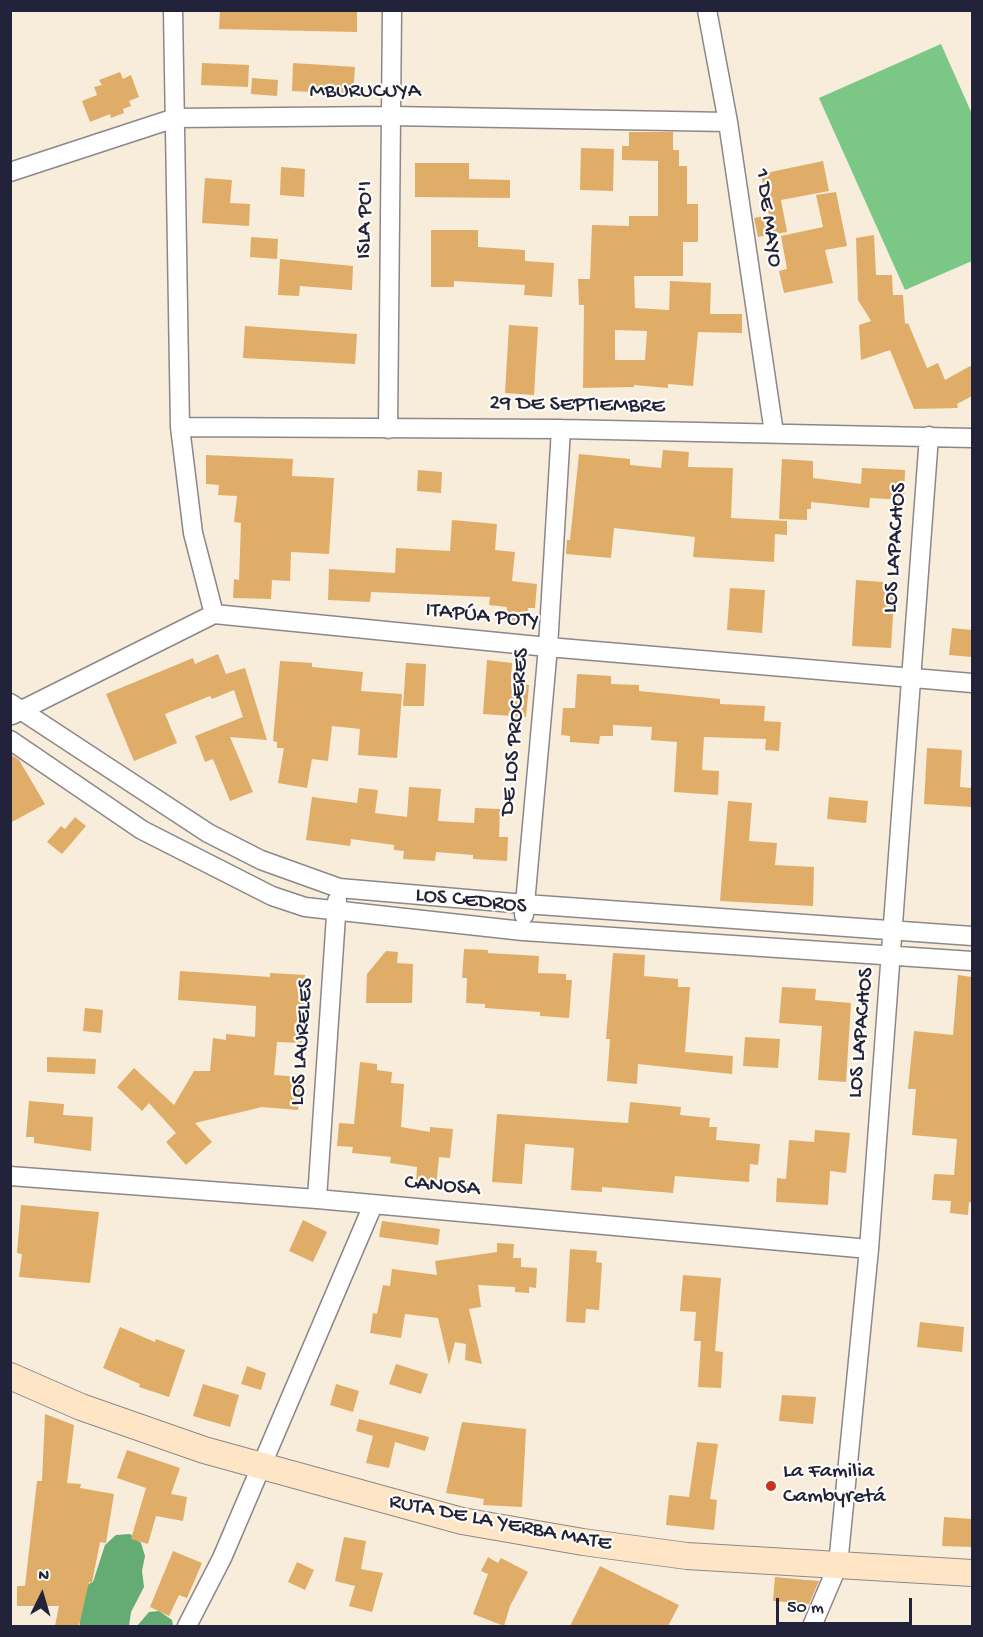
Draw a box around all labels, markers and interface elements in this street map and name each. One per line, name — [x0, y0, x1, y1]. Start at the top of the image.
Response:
street label: MBURUCUYA — [309, 80, 421, 106]
street label: 1 DE MAYO — [747, 167, 787, 269]
street label: ISLA PO'I — [352, 181, 380, 259]
street label: 29 DE SEPTIEMBRE — [489, 391, 665, 421]
street label: LOS LAPACHOS — [878, 482, 914, 614]
street label: ITAPÚA POTY — [424, 598, 540, 636]
street label: DE LOS PROCERES — [496, 647, 536, 817]
street label: LOS CEDROS — [414, 883, 528, 921]
street label: LOS LAPACHOS — [843, 967, 881, 1099]
street label: LOS LAURELES — [285, 977, 321, 1107]
street label: CANOSA — [403, 1171, 481, 1203]
place label: La Familia Cambyretá — [783, 1460, 886, 1512]
marker: La Familia Cambyretá — [764, 1479, 778, 1493]
street label: RUTA DE LA YERBA MATE — [387, 1490, 613, 1558]
north arrow — [12, 1565, 72, 1625]
text: N — [38, 1567, 50, 1586]
scale bar — [779, 1586, 916, 1624]
text: 50 m — [787, 1598, 824, 1619]

